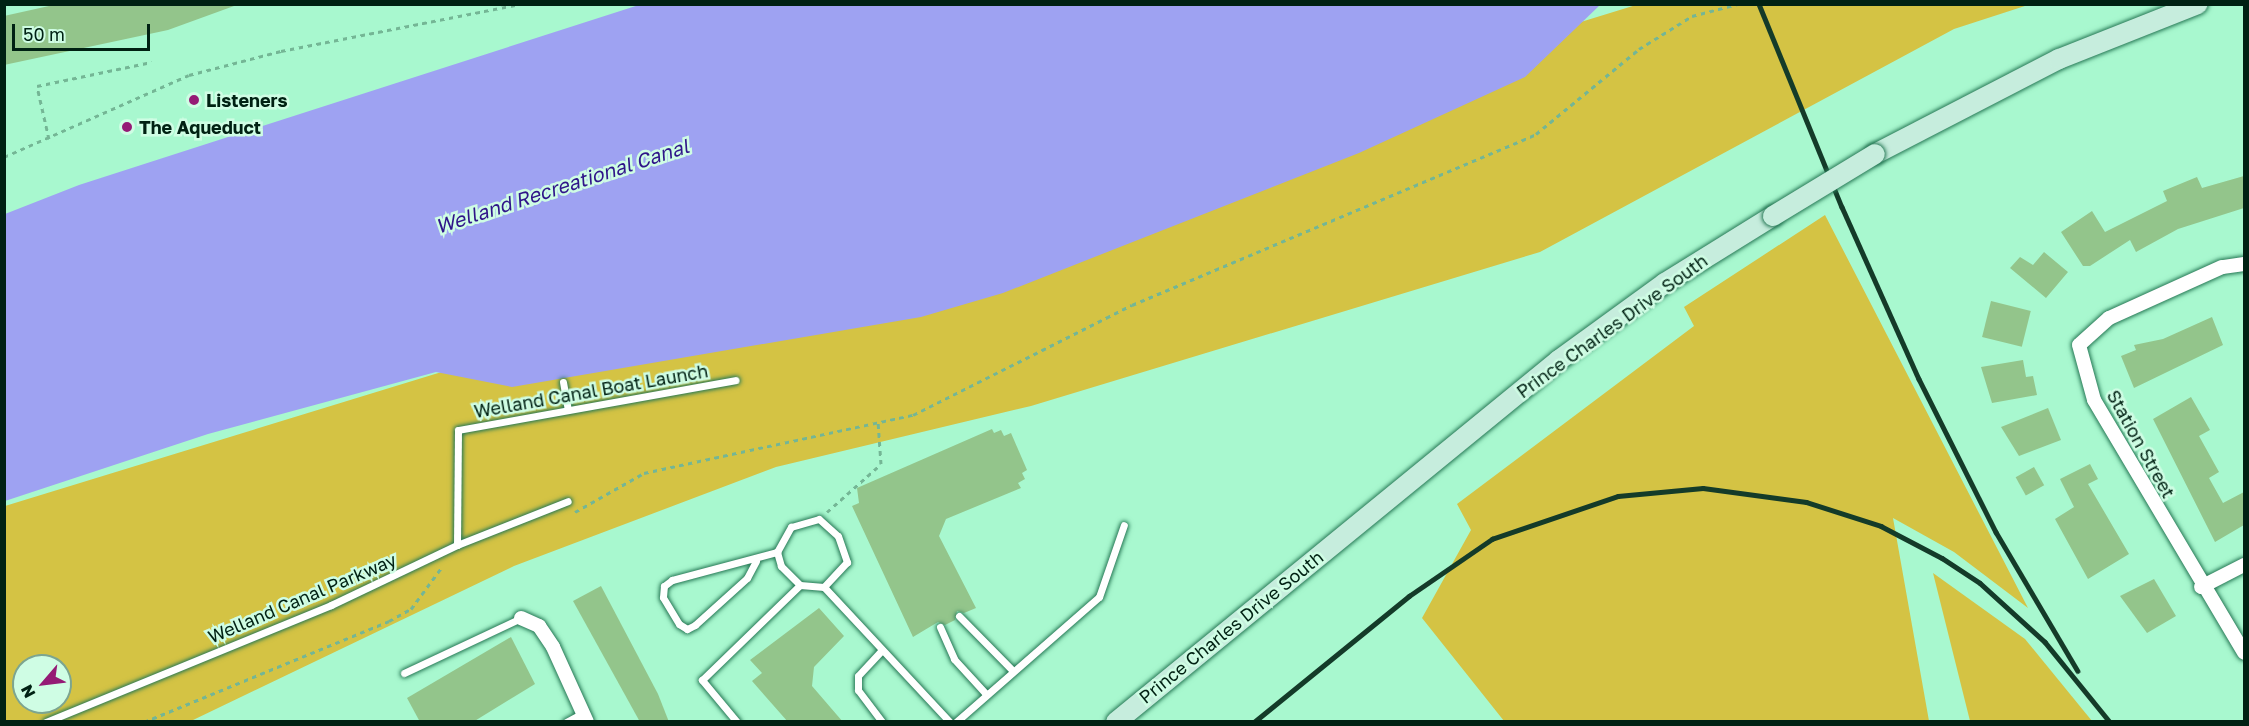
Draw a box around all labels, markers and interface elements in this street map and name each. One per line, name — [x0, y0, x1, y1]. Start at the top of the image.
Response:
scale bar — [15, 12, 153, 50]
text: 50 m — [23, 23, 65, 45]
place label: Listeners — [206, 89, 288, 111]
marker: Listeners — [187, 93, 201, 107]
place label: The Aqueduct — [139, 116, 261, 138]
marker: The Aqueduct — [120, 120, 134, 134]
water label: Welland Recreational Canal — [432, 134, 692, 238]
street label: Prince Charles Drive South — [1512, 249, 1712, 403]
street label: Welland Canal Boat Launch — [472, 360, 710, 422]
street label: Station Street — [2102, 386, 2180, 502]
street label: Prince Charles Drive South — [1135, 546, 1327, 708]
street label: Welland Canal Parkway — [205, 548, 399, 648]
north arrow — [12, 654, 72, 714]
text: N — [16, 681, 40, 702]

